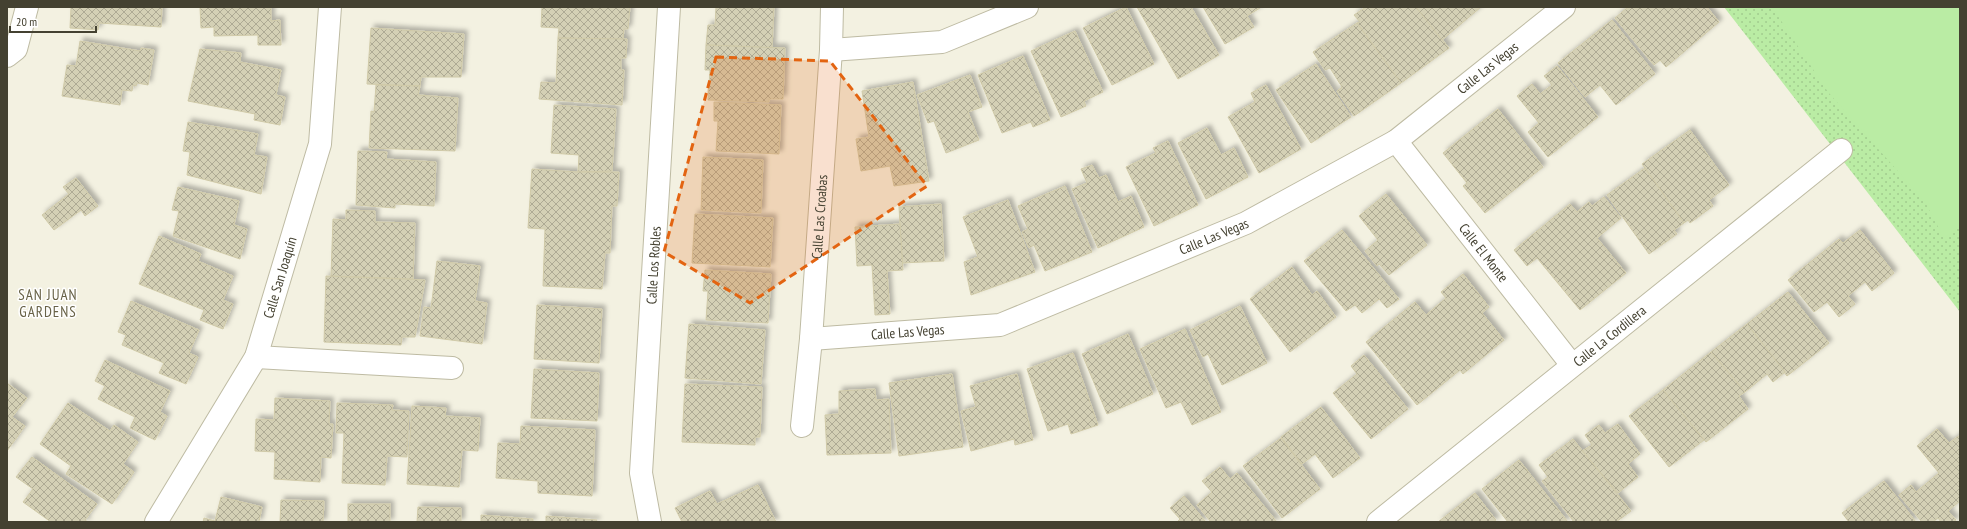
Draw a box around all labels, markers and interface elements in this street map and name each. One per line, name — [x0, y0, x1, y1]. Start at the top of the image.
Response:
scale bar — [10, 8, 96, 34]
text: 20 m — [16, 14, 37, 29]
street label: Calle Las Vegas — [1453, 38, 1522, 98]
street label: Calle Las Croabas — [808, 174, 831, 259]
street label: Calle Las Vegas — [1176, 214, 1252, 259]
street label: Calle El Monte — [1455, 220, 1513, 286]
street label: Calle Los Robles — [642, 225, 665, 305]
street label: Calle San Joaquín — [259, 235, 301, 320]
district label: SAN JUAN GARDENS — [18, 285, 78, 321]
street label: Calle La Cordillera — [1570, 301, 1650, 371]
street label: Calle Las Vegas — [870, 320, 945, 344]

